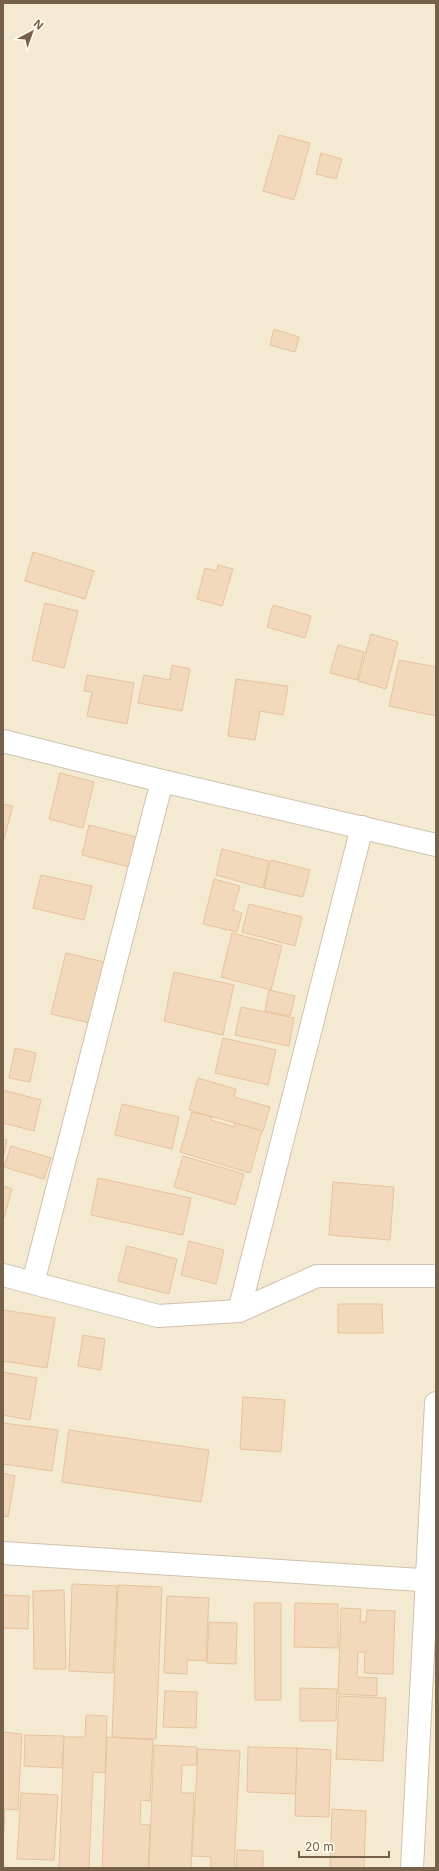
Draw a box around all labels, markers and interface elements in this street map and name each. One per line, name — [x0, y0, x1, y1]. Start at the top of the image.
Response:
north arrow — [12, 12, 52, 52]
text: N — [31, 16, 46, 32]
scale bar — [299, 1833, 389, 1859]
text: 20 m — [305, 1839, 334, 1854]

